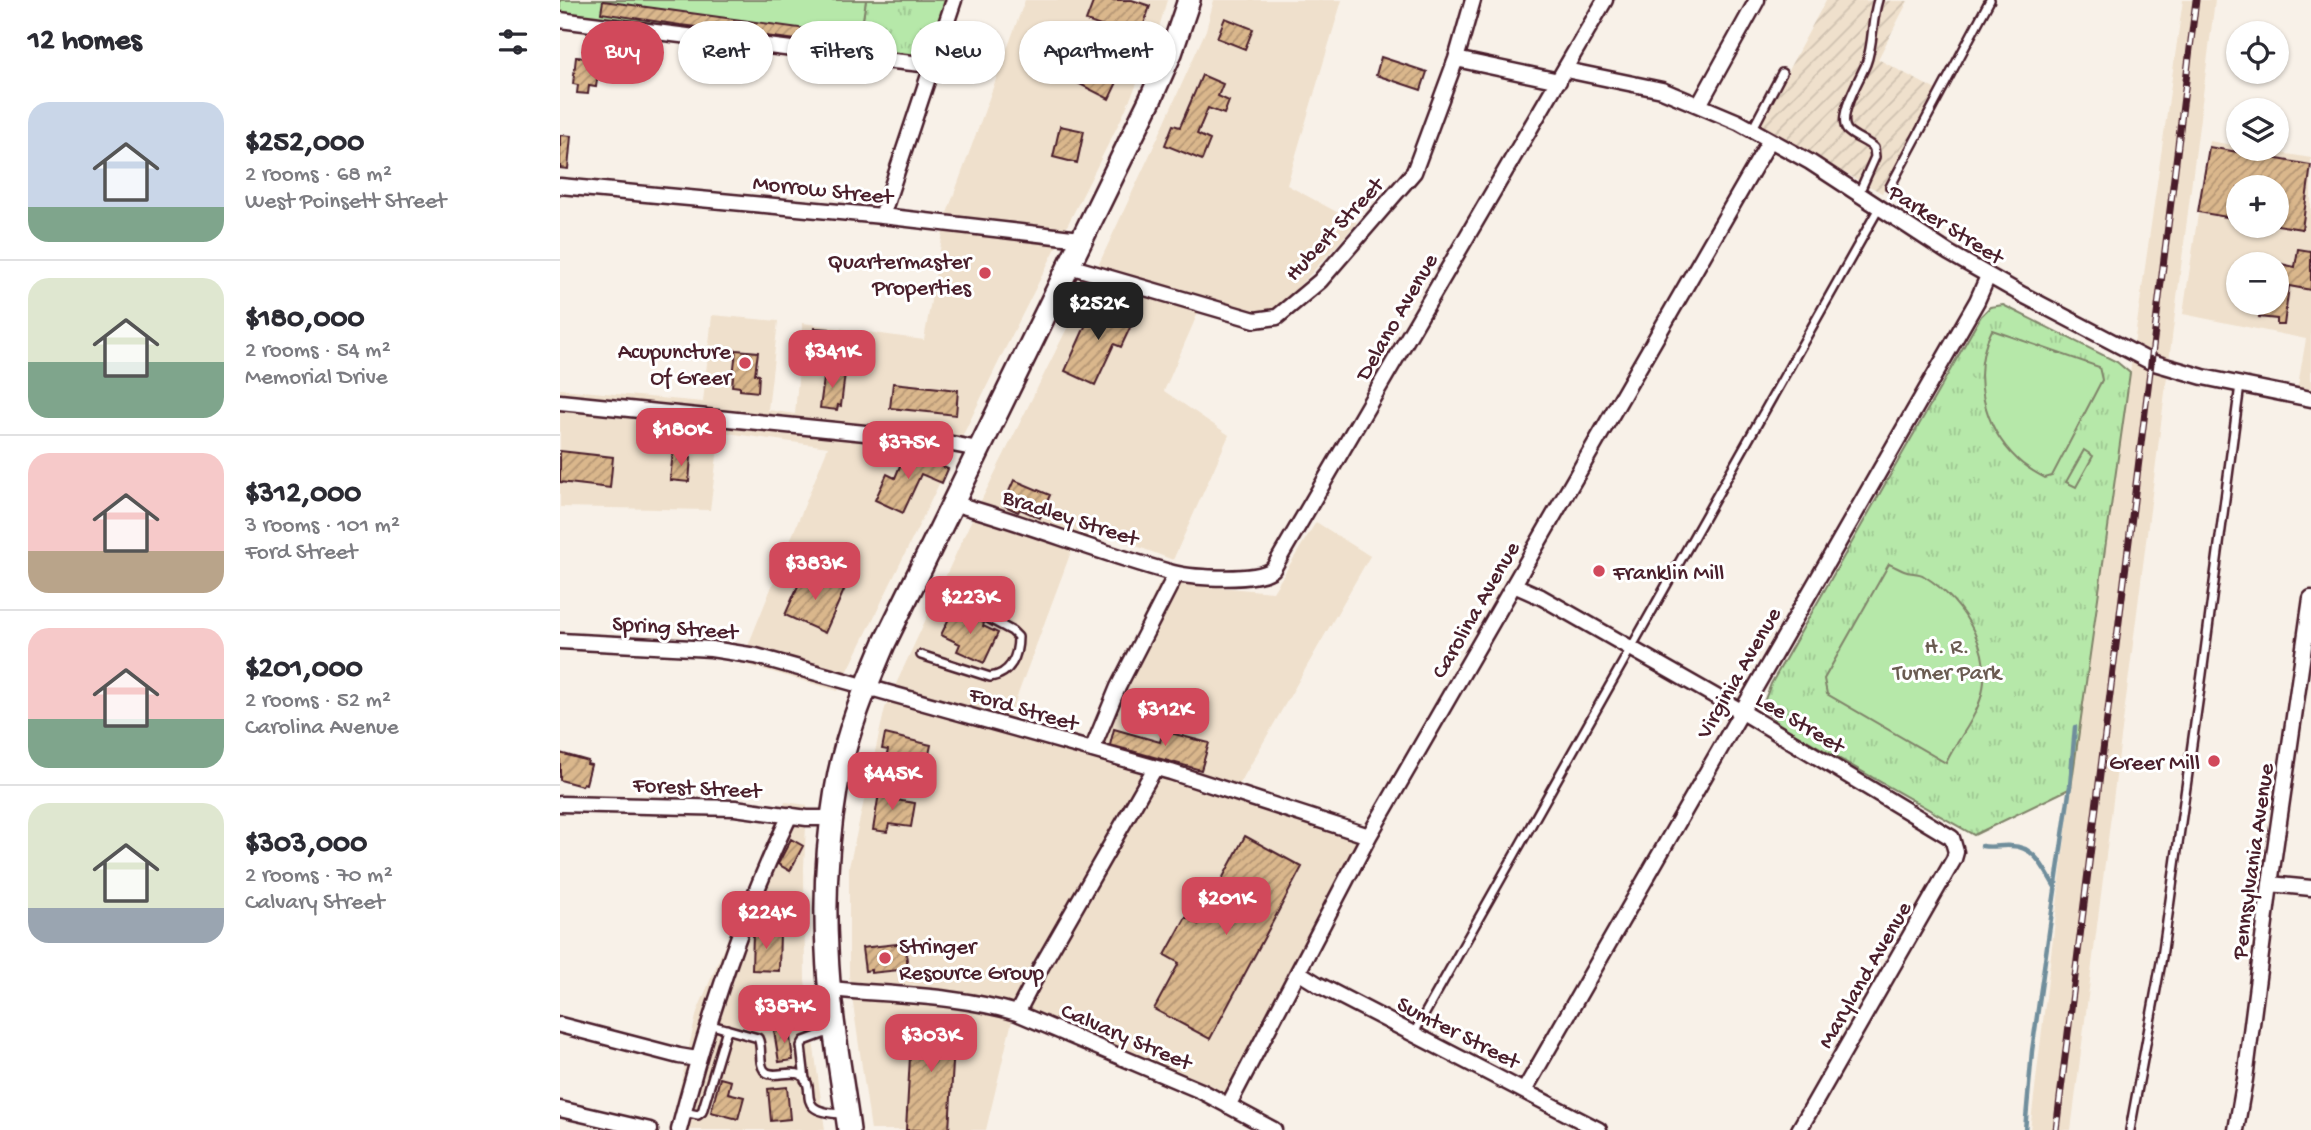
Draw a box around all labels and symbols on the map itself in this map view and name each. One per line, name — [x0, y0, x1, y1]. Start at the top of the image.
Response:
street label: Morrow Street — [751, 171, 896, 212]
street label: Hubert Street — [1281, 172, 1392, 288]
street label: Parker Street — [1882, 179, 2009, 273]
street label: Delano Avenue — [1350, 248, 1446, 388]
place label: Quartermaster Properties — [827, 250, 973, 303]
marker: Quartermaster Properties — [977, 265, 993, 281]
pin: $252K — [1049, 282, 1147, 342]
pin: $341K — [783, 330, 881, 390]
place label: Acupuncture Of Greer — [618, 340, 733, 393]
marker: Acupuncture Of Greer — [737, 355, 753, 371]
pin: $180K — [632, 408, 730, 468]
pin: $375K — [859, 421, 957, 481]
street label: Bradley Street — [998, 484, 1143, 554]
street label: Carolina Avenue — [1427, 536, 1528, 684]
pin: $383K — [766, 542, 864, 602]
place label: Franklin Mill — [1612, 561, 1724, 588]
marker: Franklin Mill — [1591, 563, 1607, 579]
pin: $223K — [921, 576, 1019, 636]
street label: Virginia Avenue — [1691, 602, 1789, 745]
street label: Spring Street — [611, 612, 740, 647]
park label: H. R. Turner Park — [1891, 635, 2004, 688]
street label: Ford Street — [964, 682, 1082, 739]
street label: Lee Street — [1750, 687, 1850, 762]
pin: $312K — [1116, 688, 1214, 748]
place label: Greer Mill — [2109, 751, 2200, 778]
pin: $445K — [843, 752, 941, 812]
marker: Greer Mill — [2206, 753, 2222, 769]
street label: Pennsylvania Avenue — [2227, 761, 2282, 962]
street label: Forest Street — [631, 773, 763, 806]
pin: $201K — [1177, 878, 1275, 937]
pin: $224K — [717, 892, 815, 951]
street label: Maryland Avenue — [1813, 897, 1920, 1054]
place label: Stringer Resource Group — [899, 935, 1044, 988]
marker: Stringer Resource Group — [877, 950, 893, 966]
pin: $387K — [735, 986, 833, 1045]
street label: Sumter Street — [1392, 992, 1525, 1077]
street label: Calvary Street — [1056, 999, 1197, 1079]
pin: $303K — [882, 1014, 980, 1074]

